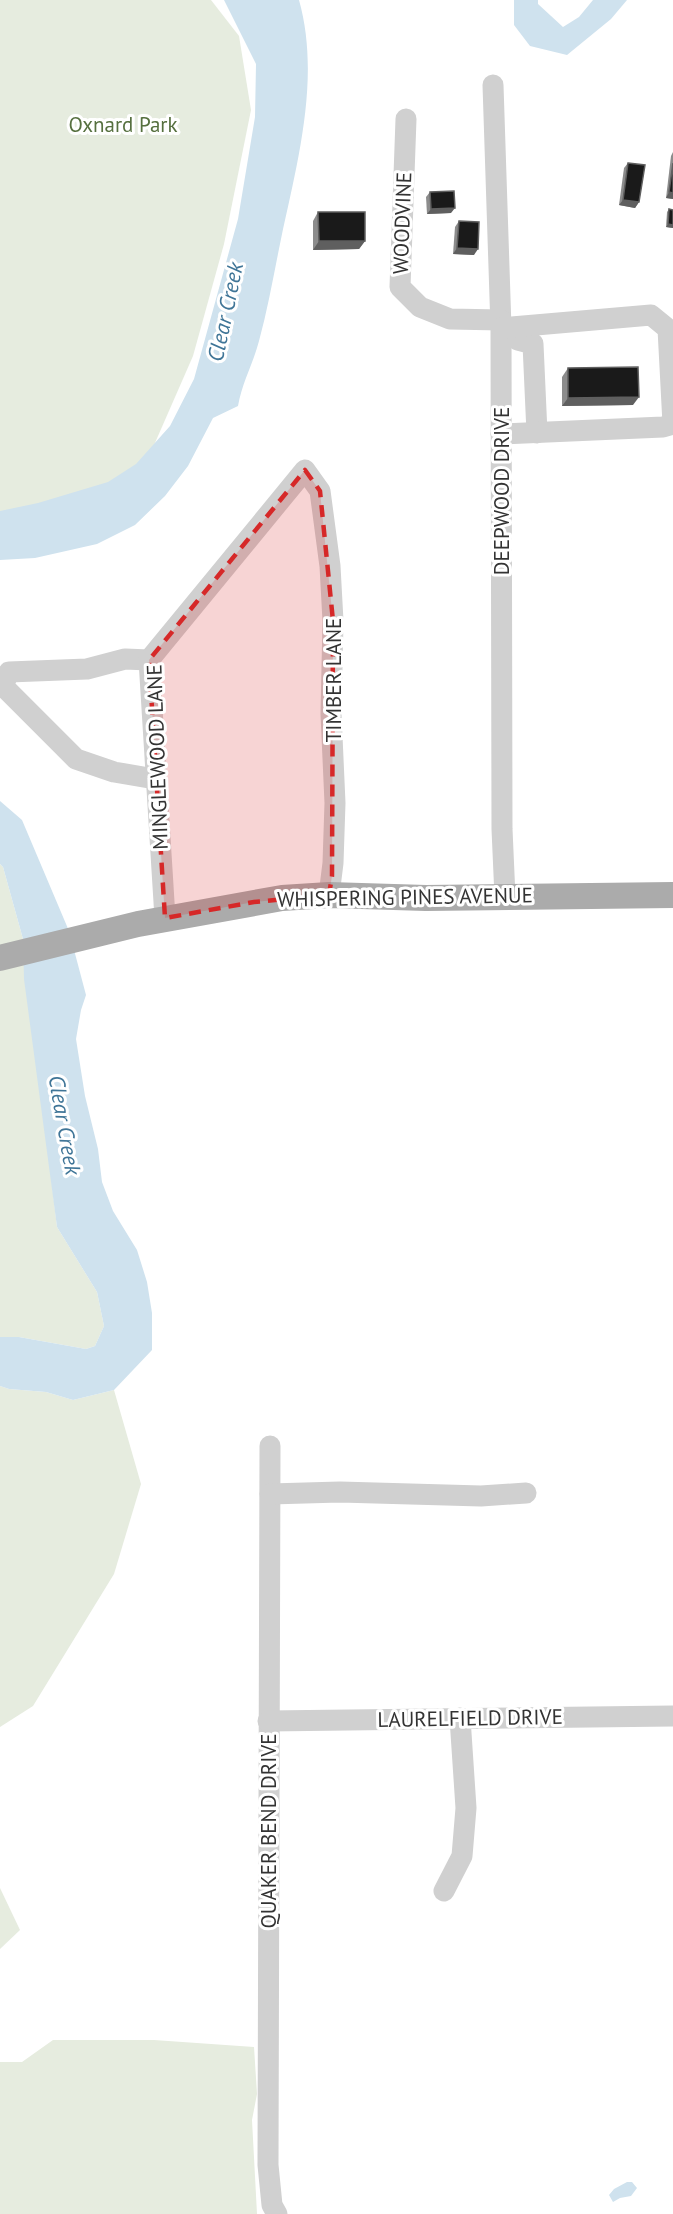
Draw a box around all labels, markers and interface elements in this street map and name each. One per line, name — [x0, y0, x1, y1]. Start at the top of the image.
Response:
park label: Oxnard Park — [68, 111, 178, 138]
street label: WOODVINE — [387, 171, 417, 275]
water label: Clear Creek — [201, 259, 249, 364]
street label: DEEPWOOD DRIVE — [488, 407, 515, 575]
street label: TIMBER LANE — [320, 618, 347, 742]
street label: MINGLEWOOD LANE — [140, 664, 174, 850]
street label: WHISPERING PINES AVENUE — [277, 881, 533, 913]
water label: Clear Creek — [42, 1073, 88, 1178]
street label: LAURELFIELD DRIVE — [377, 1703, 563, 1733]
street label: QUAKER BEND DRIVE — [255, 1733, 282, 1929]

